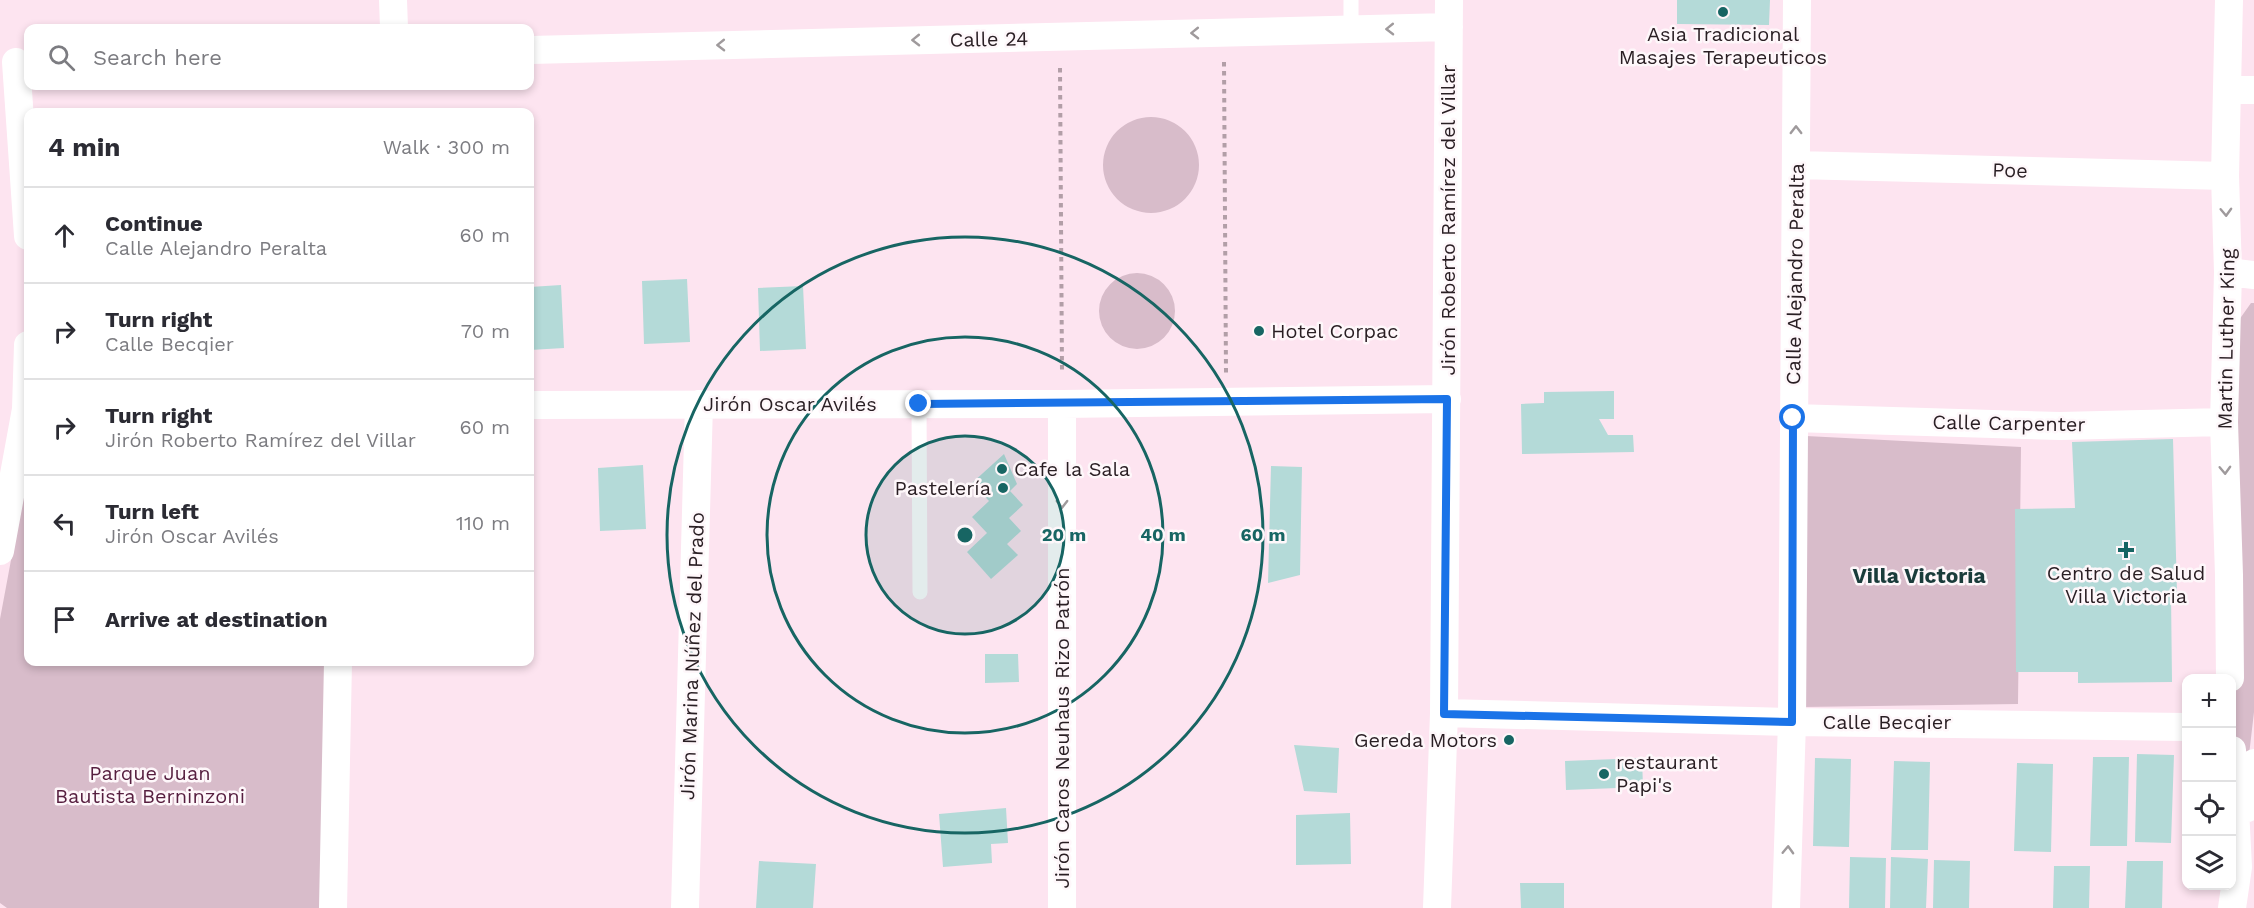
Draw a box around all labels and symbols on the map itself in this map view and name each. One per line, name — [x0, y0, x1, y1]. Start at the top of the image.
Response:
marker: Asia Tradicional Masajes Terapeuticos — [1716, 5, 1730, 19]
place label: Asia Tradicional Masajes Terapeuticos — [1619, 22, 1827, 69]
one-way arrow — [1386, 23, 1395, 35]
street label: Calle 24 — [949, 26, 1029, 52]
one-way arrow — [1191, 27, 1200, 40]
one-way arrow — [912, 34, 921, 47]
one-way arrow — [717, 39, 726, 51]
street label: Jirón Roberto Ramírez del Villar — [1436, 65, 1460, 375]
one-way arrow — [1790, 125, 1802, 134]
street label: Poe — [1992, 157, 2028, 183]
street label: Calle Alejandro Peralta — [1781, 163, 1809, 385]
one-way arrow — [2219, 207, 2232, 216]
street label: Martin Luther King — [2212, 248, 2240, 430]
place label: Hotel Corpac — [1271, 319, 1398, 343]
marker: Hotel Corpac — [1252, 324, 1266, 338]
route end — [905, 390, 931, 416]
street label: Jirón Oscar Avilés — [703, 392, 877, 416]
route start — [1779, 404, 1805, 430]
street label: Calle Carpenter — [1932, 410, 2086, 436]
place label: Cafe la Sala — [1014, 457, 1130, 481]
marker: Cafe la Sala — [995, 462, 1009, 476]
one-way arrow — [2219, 465, 2232, 474]
place label: Pastelería — [895, 476, 991, 500]
marker: Pastelería — [996, 481, 1010, 495]
one-way arrow — [1056, 500, 1068, 509]
street label: Jirón Marina Núñez del Prado — [675, 512, 709, 800]
text: 20 m — [1042, 524, 1086, 545]
text: 40 m — [1140, 524, 1186, 545]
text: 60 m — [1241, 524, 1285, 545]
centre of rings — [955, 525, 975, 545]
marker: Centro de Salud Villa Victoria — [2117, 541, 2135, 559]
place label: Centro de Salud Villa Victoria — [2047, 561, 2205, 608]
district label: Villa Victoria — [1852, 563, 1986, 588]
street label: Jirón Caros Neuhaus Rizo Patrón — [1050, 567, 1074, 889]
street label: Calle Becqier — [1823, 710, 1952, 734]
place label: Gereda Motors — [1354, 728, 1497, 752]
marker: Gereda Motors — [1502, 733, 1516, 747]
place label: restaurant Papi's — [1616, 750, 1718, 797]
park label: Parque Juan Bautista Berninzoni — [55, 761, 245, 808]
marker: restaurant Papi's — [1597, 767, 1611, 781]
one-way arrow — [1781, 845, 1794, 854]

